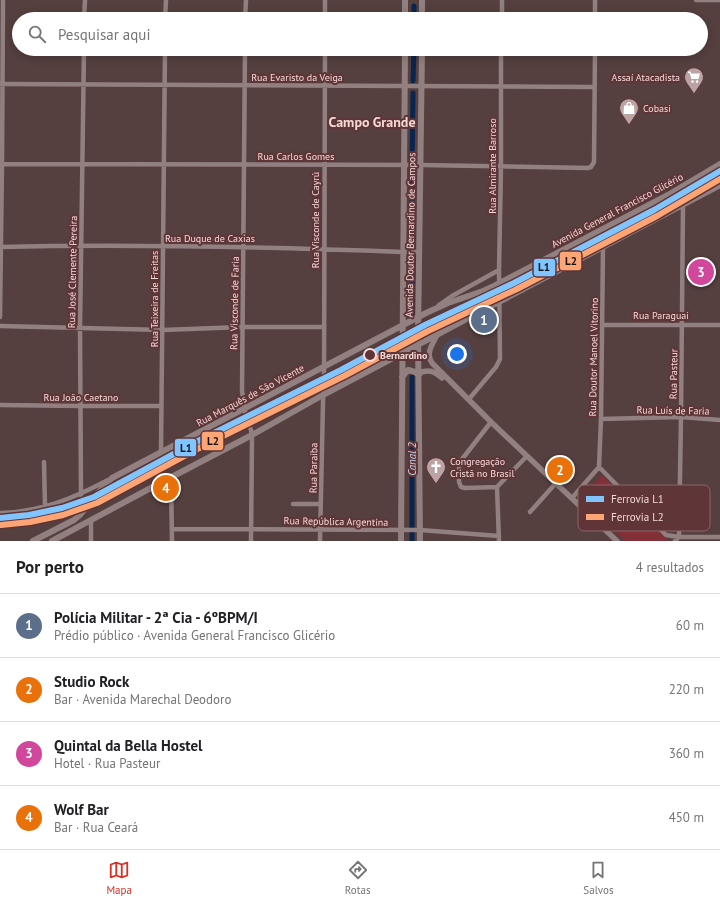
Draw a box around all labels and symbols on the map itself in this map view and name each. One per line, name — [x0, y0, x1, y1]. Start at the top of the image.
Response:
supermarket icon: Assaí Atacadista — [683, 66, 705, 94]
street label: Rua Evaristo da Veiga — [251, 71, 343, 84]
place label: Assaí Atacadista — [612, 71, 680, 84]
shop icon: Cobasi — [618, 97, 640, 125]
place label: Cobasi — [643, 102, 671, 115]
district label: Campo Grande — [329, 113, 416, 131]
street label: Rua Almirante Barroso — [486, 118, 499, 214]
street label: Rua Carlos Gomes — [258, 150, 334, 163]
street label: Avenida Doutor Bernardino de Campos — [403, 152, 418, 318]
street label: Avenida General Francisco Glicério — [549, 170, 685, 251]
street label: Rua Visconde de Cayrú — [309, 172, 322, 268]
street label: Rua José Clemente Pereira — [65, 216, 80, 328]
street label: Rua Duque de Caxias — [165, 232, 255, 245]
street label: Rua Teixeira de Freitas — [148, 251, 161, 347]
line badge: L2 — [559, 251, 582, 271]
text: L2 — [565, 254, 577, 268]
street label: Rua Visconde de Faria — [227, 256, 242, 350]
pin: 3 — [688, 257, 714, 287]
line badge: L1 — [533, 258, 556, 277]
text: L1 — [538, 260, 550, 274]
street label: Rua Doutor Manoel Vitorino — [586, 297, 601, 417]
pin: 1 — [471, 305, 497, 335]
street label: Rua Paraguai — [633, 309, 689, 322]
your location — [447, 344, 467, 364]
marker: Bernardino — [363, 348, 377, 362]
street label: Rua Pasteur — [667, 348, 680, 399]
place label: Bernardino — [380, 349, 428, 362]
street label: Rua Marquês de São Vicente — [194, 361, 307, 429]
street label: Rua João Caetano — [44, 391, 118, 404]
street label: Rua Luís de Faria — [636, 403, 710, 418]
line badge: L2 — [201, 431, 224, 451]
text: L2 — [207, 434, 219, 448]
line badge: L1 — [174, 438, 197, 457]
text: L1 — [180, 441, 192, 455]
water label: Canal 2 — [405, 442, 419, 476]
street label: Rua Paraíba — [307, 443, 320, 493]
place label: Congregação Cristã no Brasil — [450, 455, 514, 480]
pin: 2 — [547, 455, 573, 485]
church icon: Congregação Cristã no Brasil — [425, 456, 447, 484]
pin: 4 — [153, 473, 179, 503]
legend — [578, 485, 710, 531]
text: Ferrovia L1 — [611, 492, 664, 506]
text: Ferrovia L2 — [611, 510, 664, 524]
street label: Rua República Argentina — [284, 514, 388, 529]

